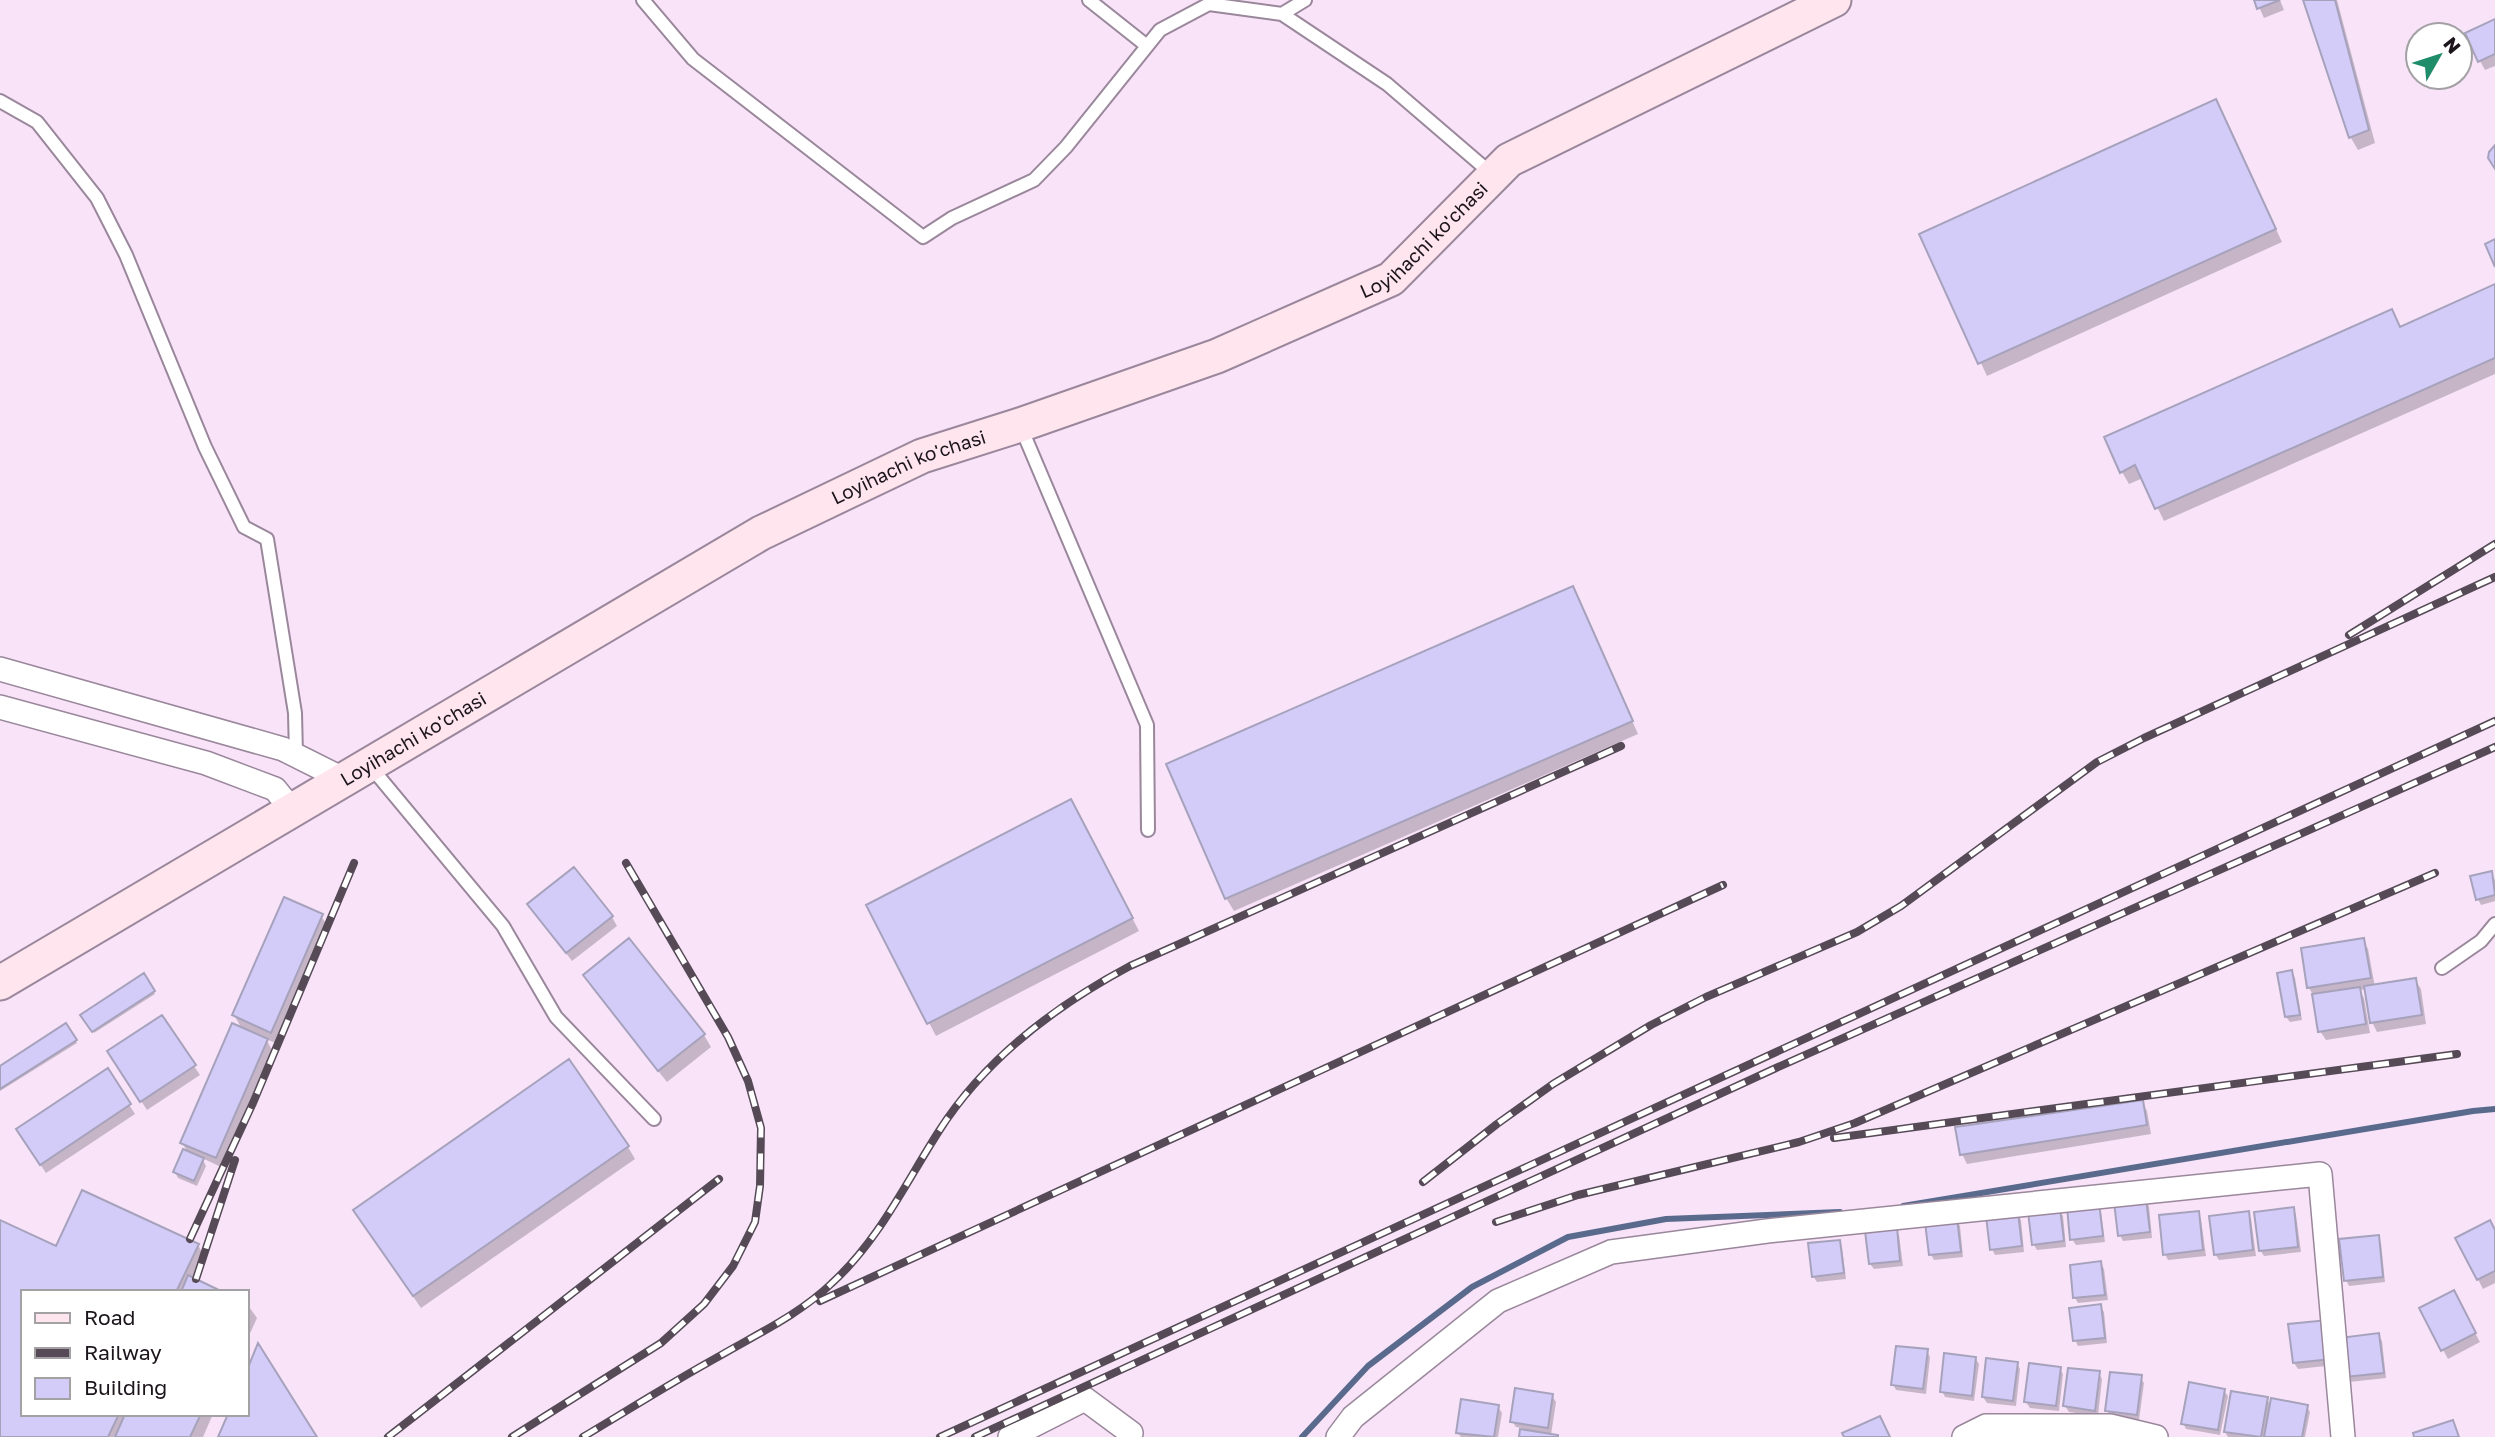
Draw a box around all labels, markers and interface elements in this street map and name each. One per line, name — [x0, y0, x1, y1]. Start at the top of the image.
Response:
north arrow — [2404, 21, 2474, 91]
text: N — [2439, 32, 2466, 58]
street label: Loyihachi ko'chasi — [1356, 177, 1492, 302]
street label: Loyihachi ko'chasi — [827, 425, 988, 509]
street label: Loyihachi ko'chasi — [336, 686, 490, 790]
legend — [21, 1290, 248, 1416]
text: Road — [84, 1304, 135, 1330]
text: Railway — [84, 1339, 162, 1365]
text: Building — [84, 1374, 167, 1400]

